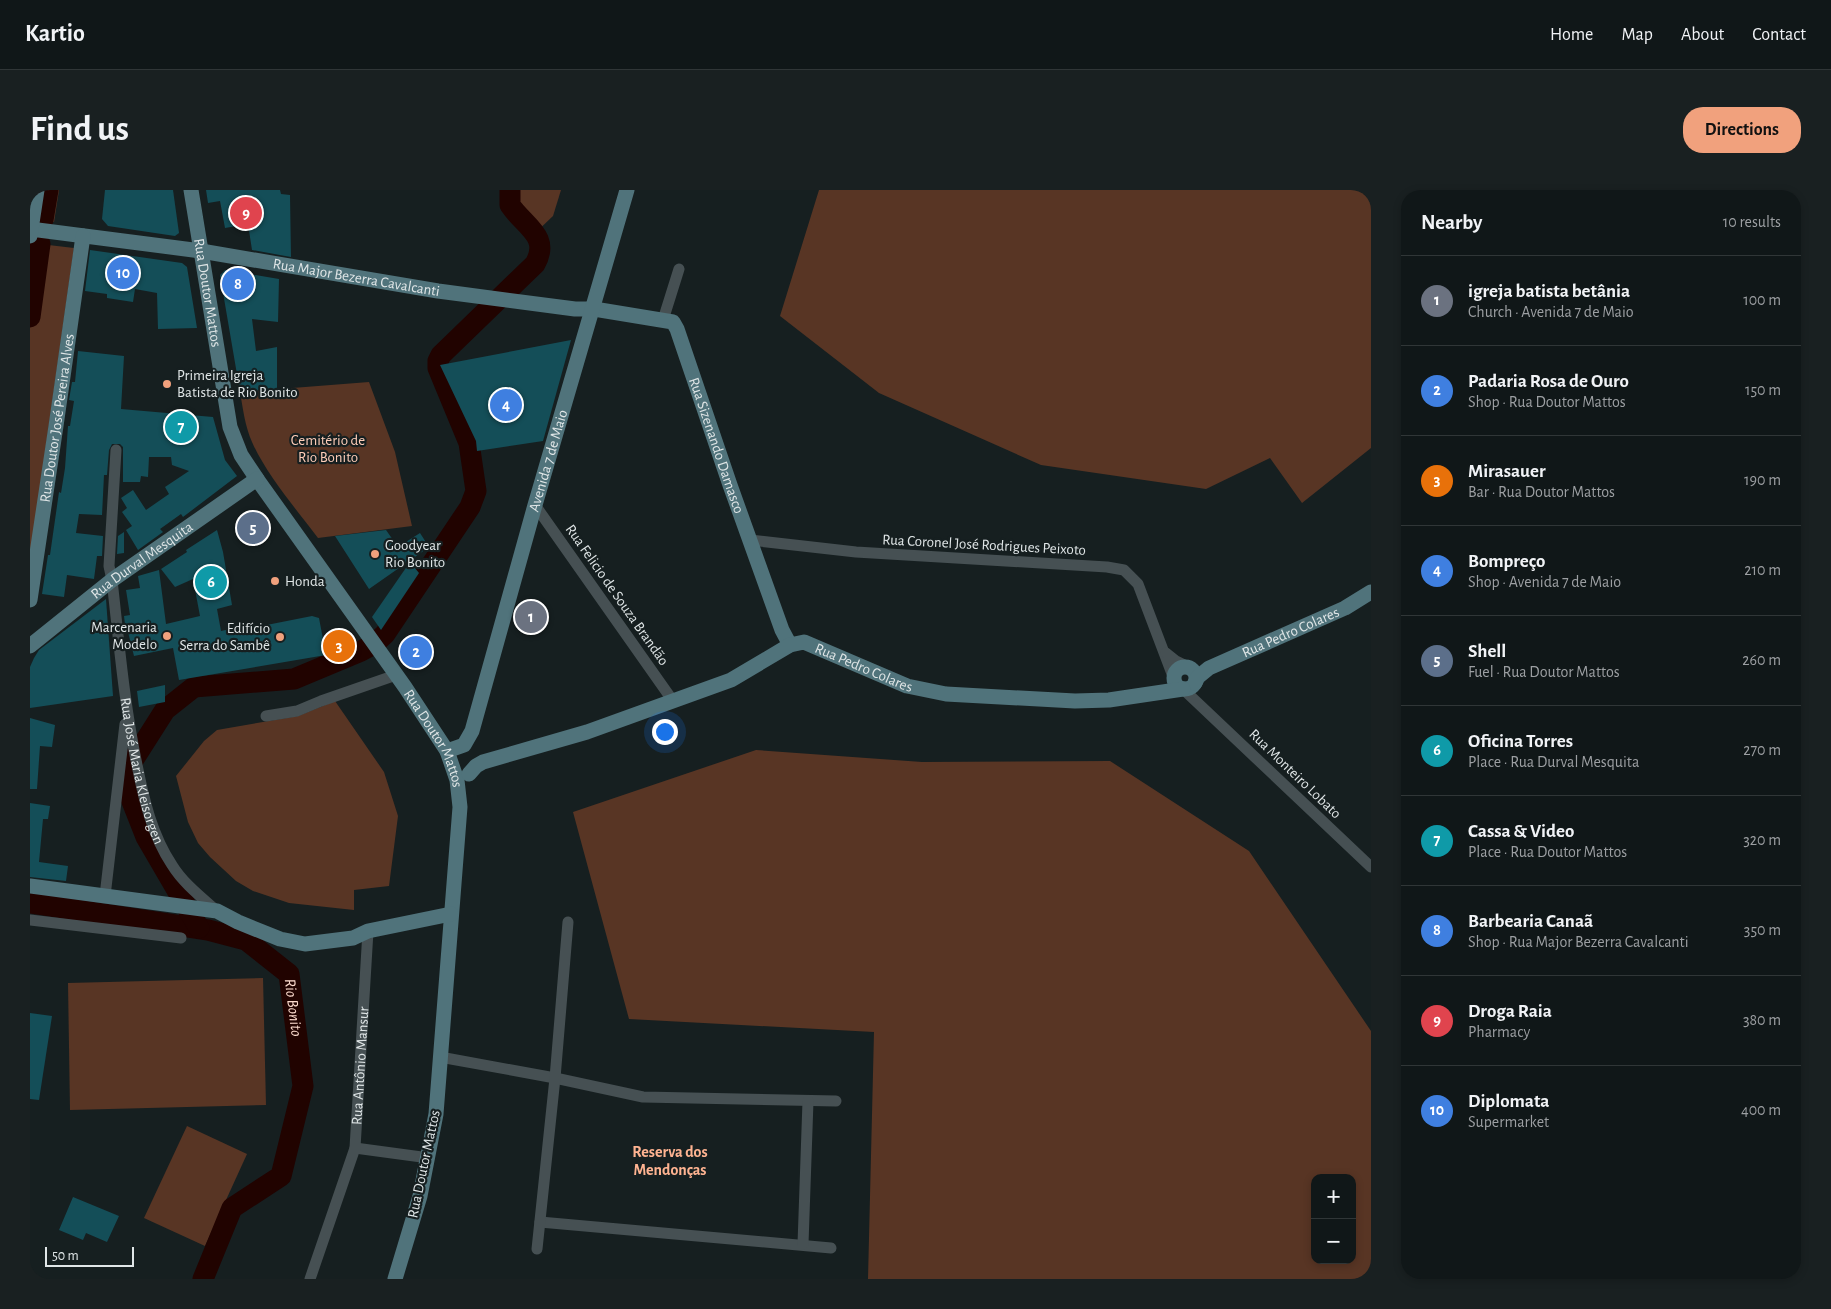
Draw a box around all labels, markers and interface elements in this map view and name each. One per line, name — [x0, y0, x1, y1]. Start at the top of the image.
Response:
text: Kartio — [25, 22, 85, 46]
text: Home — [1550, 26, 1593, 44]
text: Map — [1621, 26, 1653, 44]
text: About — [1681, 26, 1724, 44]
text: Contact — [1752, 26, 1806, 44]
button: Directions — [1683, 107, 1801, 153]
text: Find us — [30, 112, 129, 147]
pin: 9 — [230, 194, 262, 232]
text: Nearby — [1421, 212, 1482, 233]
text: 10 results — [1723, 214, 1781, 230]
street label: Rua Doutor Mattos — [192, 237, 224, 348]
pin: 10 — [107, 254, 139, 292]
street label: Rua Major Bezerra Cavalcanti — [272, 256, 441, 299]
pin: 8 — [222, 265, 254, 303]
text: igreja batista betânia — [1468, 282, 1630, 301]
text: 1 — [1434, 292, 1440, 308]
text: 100 m — [1743, 292, 1781, 308]
text: Church · Avenida 7 de Maio — [1468, 304, 1634, 320]
street label: Rua Doutor José Pereira Alves — [37, 333, 77, 503]
place label: Primeira Igreja Batista de Rio Bonito — [177, 368, 298, 400]
text: Padaria Rosa de Ouro — [1468, 372, 1629, 391]
street label: Rua Sizenando Damasco — [686, 375, 747, 515]
marker: Primeira Igreja Batista de Rio Bonito — [161, 378, 173, 390]
text: 2 — [1433, 382, 1441, 398]
text: 150 m — [1745, 382, 1781, 398]
pin: 4 — [490, 386, 522, 424]
text: Shop · Rua Doutor Mattos — [1468, 394, 1626, 410]
pin: 7 — [165, 408, 197, 446]
street label: Avenida 7 de Maio — [526, 408, 570, 513]
park label: Cemitério de Rio Bonito — [291, 433, 365, 465]
text: Mirasauer — [1468, 462, 1546, 481]
text: 3 — [1434, 472, 1440, 488]
text: 190 m — [1744, 472, 1781, 488]
text: Bar · Rua Doutor Mattos — [1468, 484, 1615, 500]
pin: 5 — [237, 509, 269, 547]
street label: Rua Durval Mesquita — [88, 519, 195, 601]
street label: Rua Felicio de Souza Brandão — [563, 522, 671, 668]
street label: Rua Coronel José Rodrigues Peixoto — [882, 532, 1086, 558]
place label: Goodyear Rio Bonito — [385, 538, 445, 570]
marker: Goodyear Rio Bonito — [369, 548, 381, 560]
text: Bompreço — [1468, 552, 1546, 571]
text: 4 — [1433, 562, 1441, 578]
text: 210 m — [1744, 562, 1781, 578]
pin: 6 — [195, 563, 227, 601]
place label: Honda — [285, 574, 325, 589]
text: Shop · Avenida 7 de Maio — [1468, 574, 1621, 590]
marker: Honda — [269, 575, 281, 587]
pin: 1 — [515, 598, 547, 636]
street label: Rua Pedro Colares — [1240, 604, 1341, 660]
place label: Marcenaria Modelo — [91, 620, 157, 652]
place label: Edifício Serra do Sambê — [180, 621, 270, 653]
pin: 3 — [323, 627, 355, 665]
marker: Marcenaria Modelo — [161, 630, 173, 642]
marker: Edifício Serra do Sambê — [274, 631, 286, 643]
pin: 2 — [400, 633, 432, 671]
street label: Rua Pedro Colares — [813, 640, 914, 694]
text: Shell — [1468, 642, 1506, 661]
text: 5 — [1434, 652, 1440, 668]
text: 260 m — [1742, 652, 1781, 668]
text: Fuel · Rua Doutor Mattos — [1468, 664, 1620, 680]
street label: Rua Doutor Mattos — [401, 687, 465, 788]
street label: Rua José Maria Kleisorgen — [118, 696, 167, 846]
your location — [652, 719, 678, 745]
street label: Rua Monteiro Lobato — [1246, 726, 1344, 822]
text: Oficina Torres — [1468, 732, 1573, 751]
text: 6 — [1433, 742, 1441, 758]
text: 270 m — [1743, 742, 1781, 758]
text: Place · Rua Durval Mesquita — [1468, 754, 1639, 770]
text: Cassa & Video — [1468, 822, 1574, 841]
text: 7 — [1434, 832, 1440, 848]
text: 320 m — [1743, 832, 1781, 848]
text: Place · Rua Doutor Mattos — [1468, 844, 1627, 860]
text: Barbearia Canaã — [1468, 912, 1593, 931]
text: 8 — [1433, 922, 1441, 938]
text: 350 m — [1744, 922, 1781, 938]
text: Shop · Rua Major Bezerra Cavalcanti — [1468, 934, 1689, 950]
water label: Rio Bonito — [282, 978, 305, 1038]
text: Droga Raia — [1468, 1002, 1552, 1021]
street label: Rua Antônio Mansur — [349, 1006, 371, 1125]
text: 9 — [1433, 1012, 1441, 1028]
text: 380 m — [1743, 1012, 1781, 1028]
text: Pharmacy — [1468, 1024, 1530, 1040]
text: Diplomata — [1468, 1092, 1549, 1111]
text: 10 — [1430, 1102, 1444, 1118]
text: 400 m — [1741, 1102, 1781, 1118]
street label: Rua Doutor Mattos — [405, 1109, 443, 1219]
text: Supermarket — [1468, 1114, 1549, 1130]
district label: Reserva dos Mendonças — [632, 1144, 708, 1178]
map controls — [1311, 1174, 1356, 1264]
button: + — [1311, 1174, 1356, 1219]
button: − — [1311, 1219, 1356, 1264]
scale bar — [45, 1244, 134, 1267]
text: 50 m — [52, 1249, 79, 1263]

